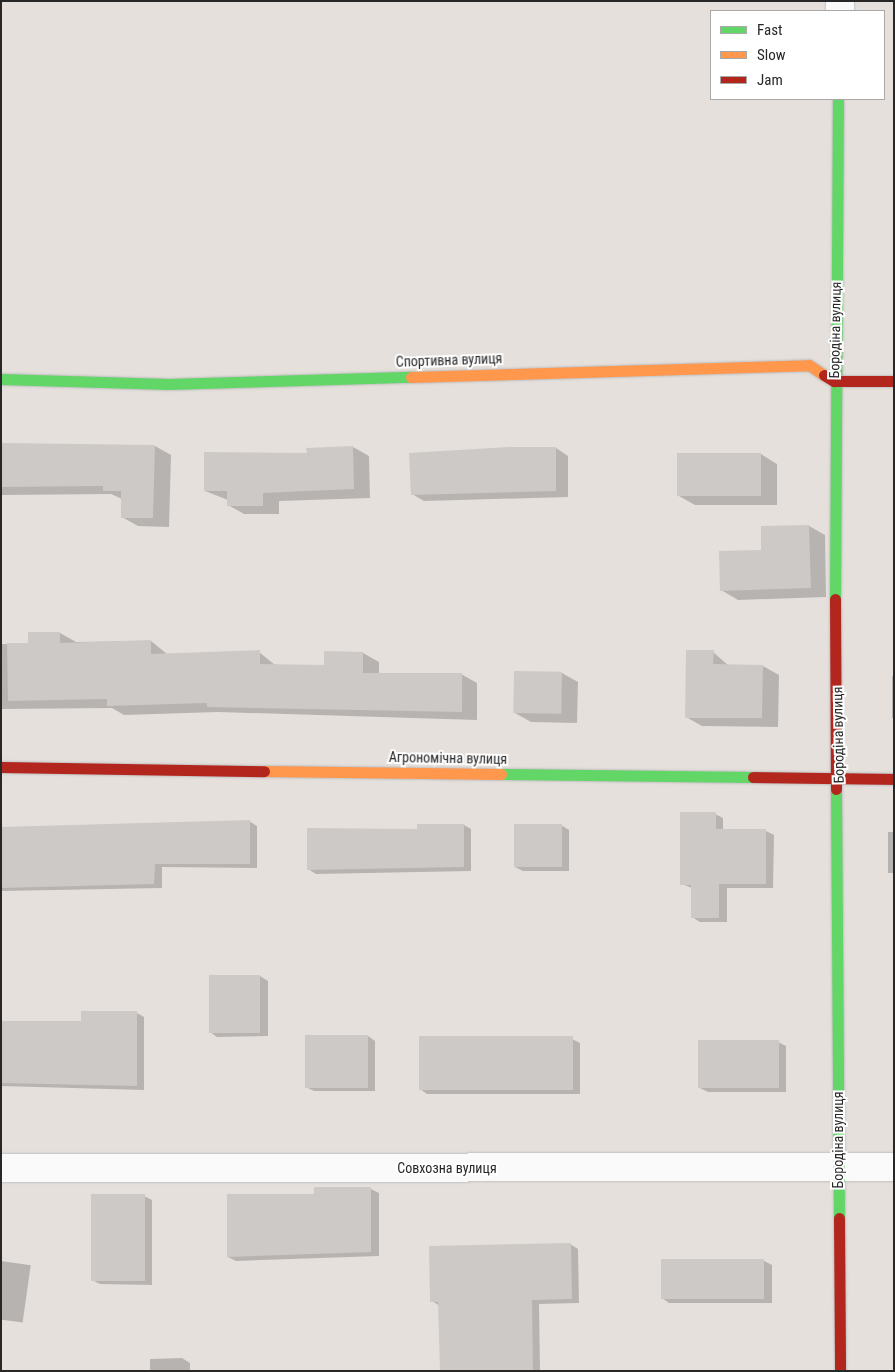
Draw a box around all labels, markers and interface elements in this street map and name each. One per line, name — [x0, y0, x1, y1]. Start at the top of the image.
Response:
legend — [710, 10, 885, 100]
text: Fast — [757, 21, 782, 39]
text: Slow — [757, 46, 786, 64]
text: Jam — [757, 71, 783, 89]
street label: Бородіна вулиця — [826, 281, 844, 379]
street label: Спортивна вулиця — [395, 350, 503, 370]
street label: Бородіна вулиця — [829, 686, 847, 784]
street label: Агрономічна вулиця — [389, 749, 507, 767]
street label: Бородіна вулиця — [830, 1092, 846, 1188]
street label: Совхозна вулиця — [397, 1160, 497, 1176]

